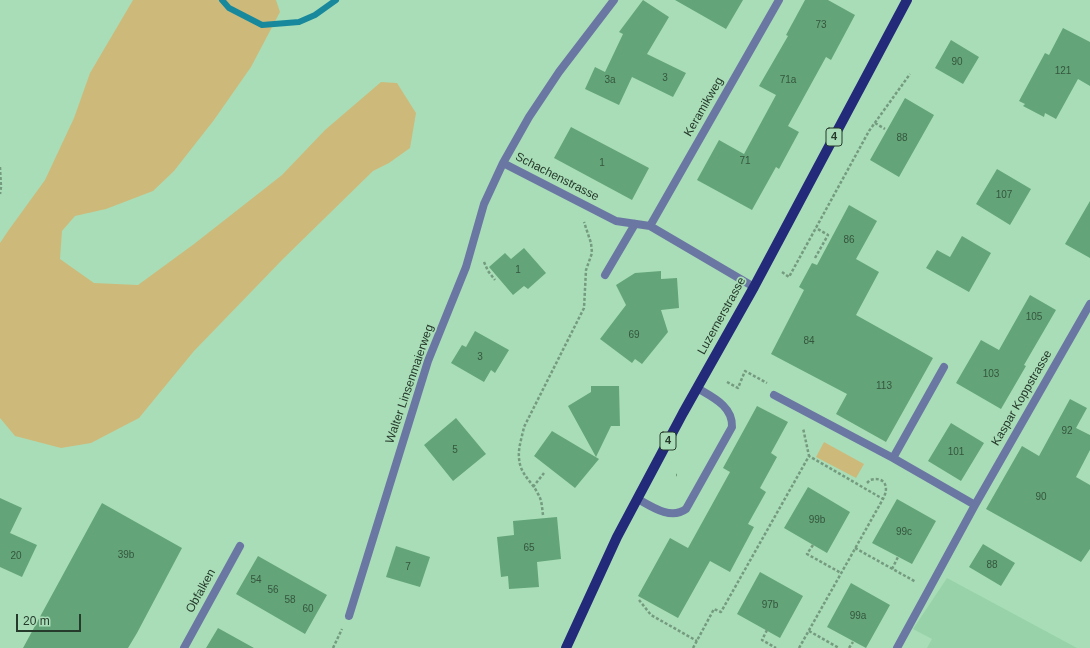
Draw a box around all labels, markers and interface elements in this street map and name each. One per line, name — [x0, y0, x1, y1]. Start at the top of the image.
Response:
house number: 73 — [815, 19, 827, 31]
house number: 90 — [951, 56, 963, 68]
house number: 121 — [1055, 65, 1071, 77]
house number: 3 — [662, 72, 668, 84]
house number: 3a — [604, 74, 616, 86]
house number: 71a — [780, 74, 796, 86]
street label: Keramikweg — [681, 75, 727, 139]
road number: 4 — [826, 128, 842, 146]
house number: 88 — [896, 132, 908, 144]
street label: Schachenstrasse — [513, 150, 601, 204]
house number: 71 — [739, 155, 751, 167]
house number: 1 — [599, 157, 605, 169]
house number: 107 — [996, 189, 1012, 201]
house number: 86 — [843, 234, 855, 246]
house number: 1 — [515, 264, 521, 276]
street label: Luzernerstrasse — [695, 275, 749, 357]
house number: 105 — [1026, 311, 1042, 323]
street label: Walter Linsenmaierweg — [383, 323, 437, 445]
house number: 69 — [628, 329, 640, 341]
house number: 84 — [803, 335, 815, 347]
street label: Kaspar Koppstrasse — [989, 348, 1055, 448]
house number: 3 — [477, 351, 483, 363]
house number: 103 — [983, 368, 999, 380]
house number: 113 — [876, 380, 892, 392]
house number: 92 — [1061, 425, 1073, 437]
road number: 4 — [660, 432, 676, 450]
house number: 5 — [452, 444, 458, 456]
house number: 101 — [948, 446, 964, 458]
house number: 90 — [1035, 491, 1047, 503]
house number: 99b — [809, 514, 825, 526]
house number: 99c — [896, 526, 912, 538]
house number: 65 — [523, 542, 535, 554]
house number: 39b — [118, 549, 134, 561]
house number: 20 — [10, 550, 22, 562]
house number: 88 — [986, 559, 998, 571]
house number: 7 — [405, 561, 411, 573]
street label: Obfalken — [183, 567, 219, 615]
house number: 54 — [250, 574, 262, 586]
house number: 56 — [267, 584, 279, 596]
house number: 58 — [284, 594, 296, 606]
house number: 97b — [762, 599, 778, 611]
house number: 60 — [302, 603, 314, 615]
scale bar — [18, 606, 83, 632]
house number: 99a — [850, 610, 866, 622]
text: 20 m — [23, 614, 50, 628]

